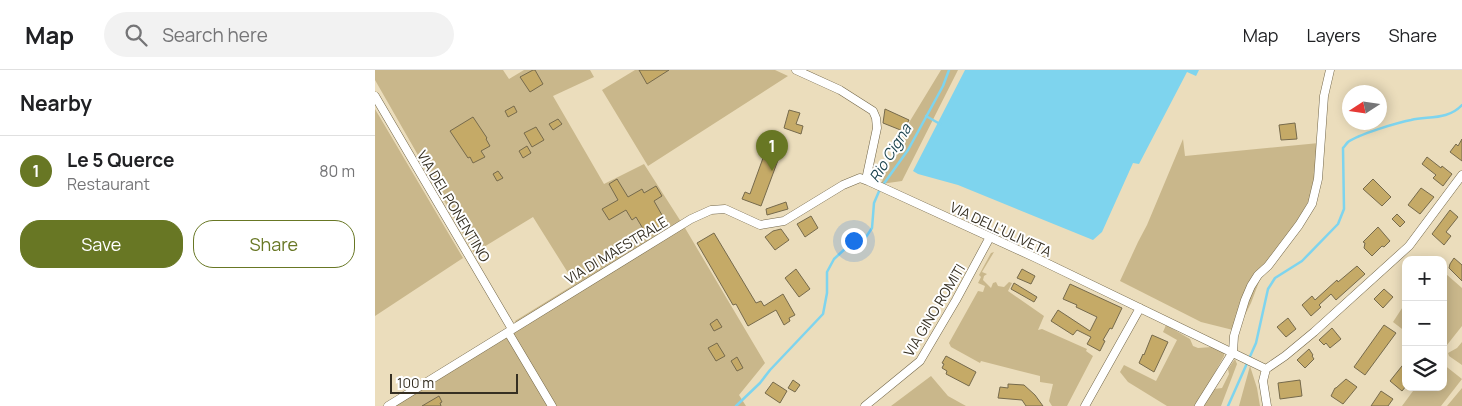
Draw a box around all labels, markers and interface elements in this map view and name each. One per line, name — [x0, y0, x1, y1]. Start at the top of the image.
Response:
search box — [104, 12, 454, 57]
text: Map — [25, 18, 74, 51]
icon: search — [122, 21, 150, 49]
text: Search here — [162, 22, 268, 48]
text: Map — [1243, 23, 1278, 47]
text: Layers — [1306, 23, 1360, 47]
text: Share — [1388, 23, 1437, 47]
north arrow — [1342, 85, 1387, 130]
text: Nearby — [20, 89, 92, 117]
water label: Rio Cigna — [864, 119, 917, 186]
pin: 1 — [756, 130, 788, 171]
text: Le 5 Querce — [67, 147, 174, 173]
street label: VIA DEL PONENTINO — [413, 147, 495, 265]
text: 1 — [32, 160, 40, 182]
text: 80 m — [319, 160, 355, 182]
text: Restaurant — [67, 173, 150, 195]
street label: VIA DELL'ULIVETA — [947, 197, 1055, 261]
street label: VIA DI MAESTRALE — [561, 212, 671, 288]
button: Save — [20, 220, 183, 268]
button: Share — [193, 220, 355, 268]
your location — [841, 228, 867, 254]
map controls — [1402, 256, 1447, 391]
button: + — [1402, 256, 1447, 301]
street label: VIA GINO ROMITI — [899, 260, 969, 360]
button: − — [1402, 301, 1447, 346]
button: layers — [1402, 346, 1447, 391]
scale bar — [390, 371, 517, 394]
text: 100 m — [397, 373, 434, 392]

